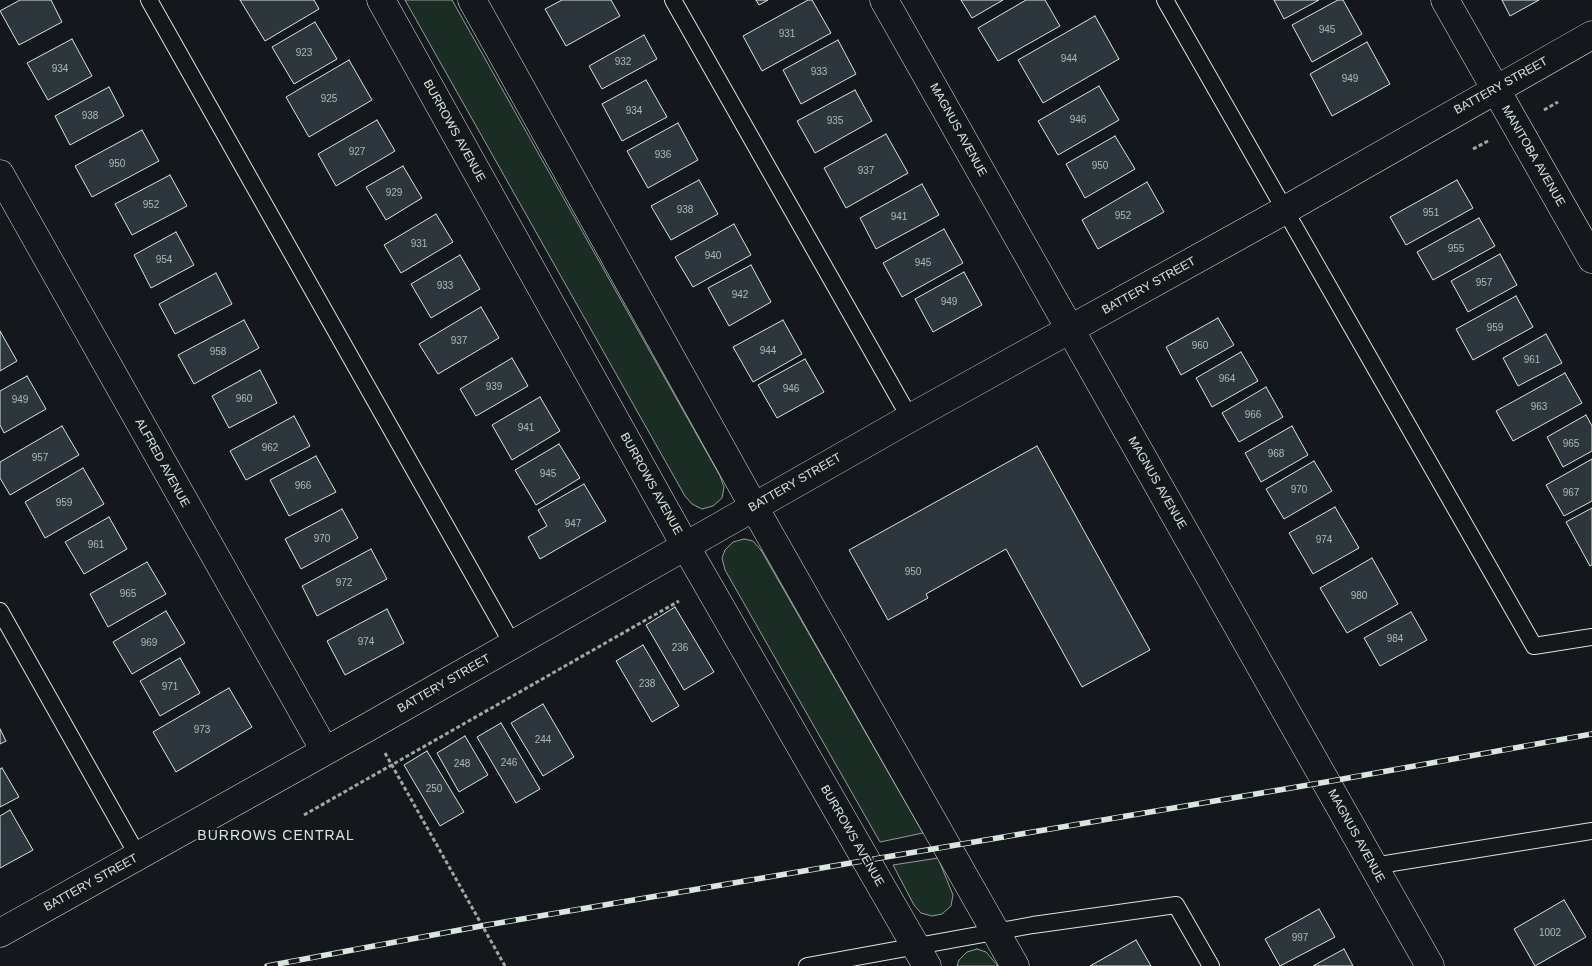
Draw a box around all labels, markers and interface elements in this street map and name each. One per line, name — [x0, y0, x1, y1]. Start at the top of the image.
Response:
house number: 945 — [1319, 24, 1335, 36]
house number: 931 — [779, 28, 795, 40]
house number: 923 — [296, 47, 312, 59]
house number: 944 — [1061, 53, 1077, 65]
street label: BATTERY STREET — [1452, 54, 1550, 118]
house number: 932 — [615, 56, 631, 68]
house number: 934 — [52, 63, 68, 75]
house number: 933 — [811, 66, 827, 78]
house number: 949 — [1342, 73, 1358, 85]
street label: BURROWS AVENUE — [420, 77, 488, 185]
street label: MAGNUS AVENUE — [926, 81, 990, 179]
house number: 925 — [321, 93, 337, 105]
street label: MANITOBA AVENUE — [1498, 103, 1568, 209]
house number: 934 — [626, 105, 642, 117]
house number: 938 — [82, 110, 98, 122]
house number: 946 — [1070, 114, 1086, 126]
house number: 935 — [827, 115, 843, 127]
house number: 927 — [349, 146, 365, 158]
house number: 936 — [655, 149, 671, 161]
house number: 950 — [109, 158, 125, 170]
house number: 950 — [1092, 160, 1108, 172]
house number: 937 — [858, 165, 874, 177]
house number: 929 — [386, 187, 402, 199]
house number: 952 — [143, 199, 159, 211]
house number: 938 — [677, 204, 693, 216]
house number: 951 — [1423, 207, 1439, 219]
house number: 952 — [1115, 210, 1131, 222]
house number: 941 — [891, 211, 907, 223]
house number: 931 — [411, 238, 427, 250]
house number: 955 — [1448, 243, 1464, 255]
house number: 940 — [705, 250, 721, 262]
house number: 954 — [156, 254, 172, 266]
street label: BATTERY STREET — [1100, 254, 1198, 318]
house number: 945 — [915, 257, 931, 269]
house number: 957 — [1476, 277, 1492, 289]
house number: 933 — [437, 280, 453, 292]
house number: 942 — [732, 289, 748, 301]
house number: 949 — [941, 296, 957, 308]
house number: 959 — [1487, 322, 1503, 334]
house number: 937 — [451, 335, 467, 347]
house number: 960 — [1192, 340, 1208, 352]
house number: 944 — [760, 345, 776, 357]
house number: 958 — [210, 346, 226, 358]
house number: 961 — [1524, 354, 1540, 366]
house number: 964 — [1219, 373, 1235, 385]
house number: 939 — [486, 381, 502, 393]
house number: 946 — [783, 383, 799, 395]
house number: 960 — [236, 393, 252, 405]
house number: 949 — [12, 394, 28, 406]
house number: 963 — [1531, 401, 1547, 413]
house number: 966 — [1245, 409, 1261, 421]
street label: ALFRED AVENUE — [132, 416, 192, 510]
house number: 941 — [518, 422, 534, 434]
street label: BURROWS AVENUE — [617, 430, 685, 538]
street label: MAGNUS AVENUE — [1125, 434, 1189, 532]
house number: 965 — [1563, 438, 1579, 450]
house number: 962 — [262, 442, 278, 454]
house number: 968 — [1268, 448, 1284, 460]
street label: BATTERY STREET — [746, 451, 844, 515]
house number: 957 — [32, 452, 48, 464]
house number: 945 — [540, 468, 556, 480]
house number: 966 — [295, 480, 311, 492]
house number: 970 — [1291, 484, 1307, 496]
house number: 967 — [1563, 487, 1579, 499]
house number: 959 — [56, 497, 72, 509]
house number: 947 — [565, 518, 581, 530]
house number: 970 — [314, 533, 330, 545]
house number: 974 — [1316, 534, 1332, 546]
house number: 961 — [88, 539, 104, 551]
house number: 950 — [905, 566, 921, 578]
house number: 972 — [336, 577, 352, 589]
house number: 965 — [120, 588, 136, 600]
house number: 980 — [1351, 590, 1367, 602]
house number: 984 — [1387, 633, 1403, 645]
house number: 974 — [358, 636, 374, 648]
house number: 969 — [141, 637, 157, 649]
house number: 236 — [672, 642, 688, 654]
street label: BATTERY STREET — [395, 652, 493, 716]
house number: 238 — [639, 678, 655, 690]
house number: 971 — [162, 681, 178, 693]
house number: 973 — [194, 724, 210, 736]
house number: 244 — [535, 734, 551, 746]
house number: 246 — [501, 757, 517, 769]
house number: 248 — [454, 758, 470, 770]
house number: 250 — [426, 783, 442, 795]
street label: BURROWS AVENUE — [817, 783, 887, 889]
street label: MAGNUS AVENUE — [1324, 787, 1388, 885]
district label: BURROWS CENTRAL — [195, 828, 357, 844]
street label: BATTERY STREET — [42, 851, 140, 915]
house number: 1002 — [1539, 927, 1561, 939]
house number: 997 — [1292, 932, 1308, 944]

